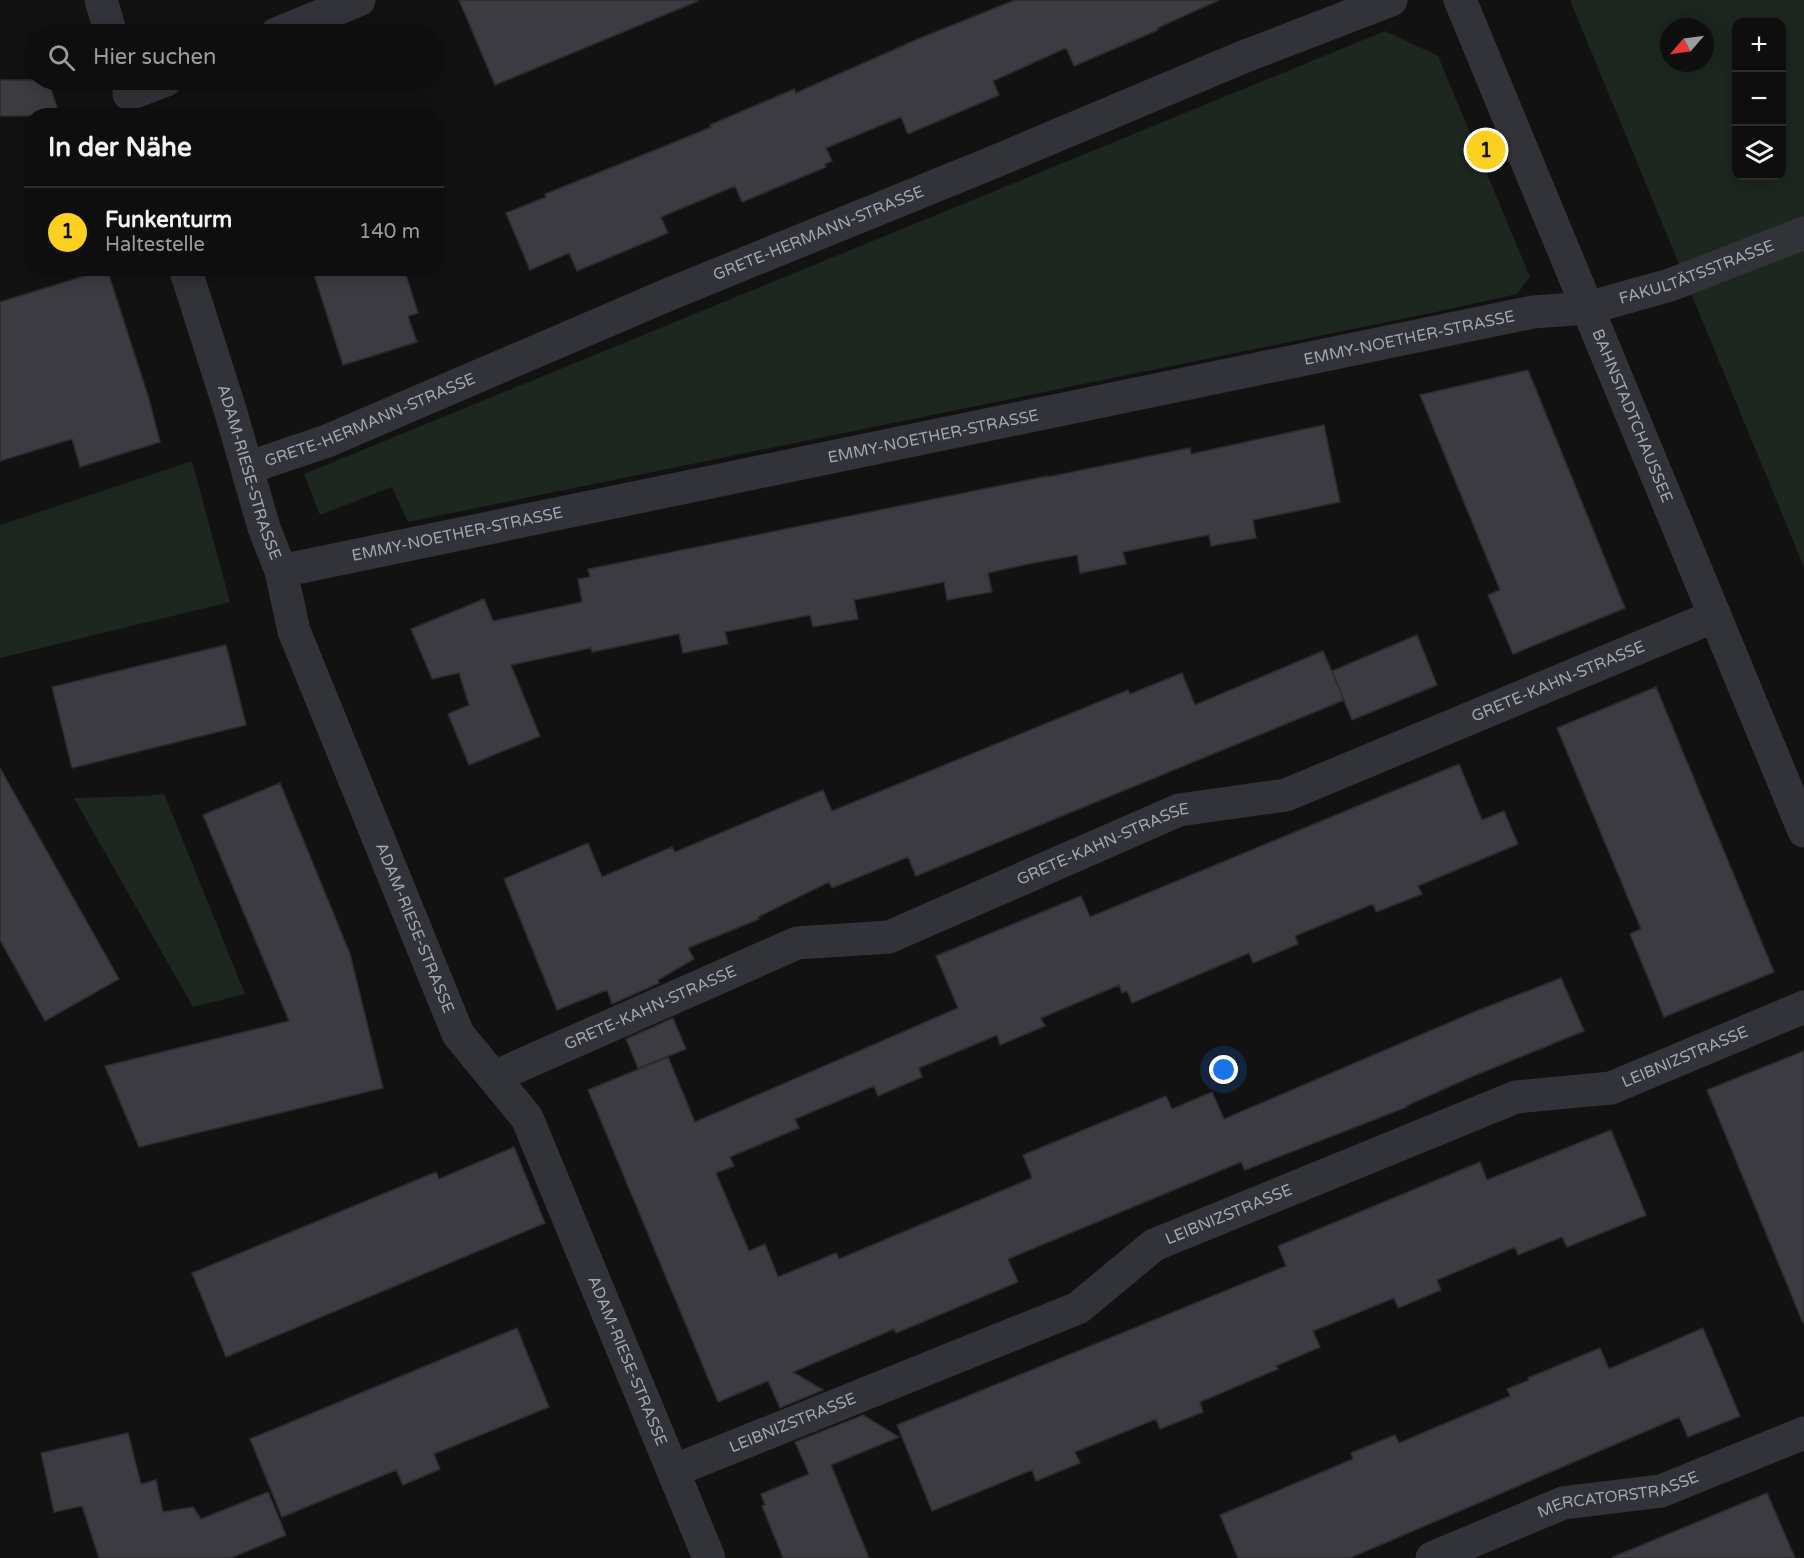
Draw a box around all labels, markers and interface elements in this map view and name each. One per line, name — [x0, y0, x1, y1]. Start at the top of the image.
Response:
north arrow — [1660, 18, 1714, 72]
map controls — [1732, 18, 1786, 180]
button: + — [1732, 18, 1786, 72]
search box — [24, 24, 444, 90]
icon: search — [45, 41, 78, 74]
text: Hier suchen — [93, 44, 216, 70]
button: − — [1732, 72, 1786, 126]
button: layers — [1732, 126, 1786, 180]
pin: 1 — [1466, 128, 1506, 172]
text: In der Nähe — [48, 132, 192, 163]
street label: GRETE-HERMANN-STRASSE — [710, 182, 927, 285]
text: Funkenturm — [105, 207, 232, 233]
text: 1 — [61, 220, 74, 244]
text: 140 m — [359, 220, 420, 244]
text: Haltestelle — [105, 233, 205, 257]
street label: FAKULTÄTSSTRASSE — [1617, 236, 1777, 309]
street label: EMMY-NOETHER-STRASSE — [1302, 306, 1516, 370]
street label: BAHNSTADTCHAUSSEE — [1587, 326, 1677, 506]
street label: GRETE-HERMANN-STRASSE — [262, 369, 478, 471]
street label: ADAM-RIESE-STRASSE — [213, 382, 286, 563]
street label: EMMY-NOETHER-STRASSE — [826, 405, 1041, 468]
street label: EMMY-NOETHER-STRASSE — [350, 503, 564, 566]
street label: GRETE-KAHN-STRASSE — [1468, 636, 1648, 727]
street label: GRETE-KAHN-STRASSE — [1014, 799, 1190, 890]
street label: ADAM-RIESE-STRASSE — [371, 840, 458, 1016]
street label: GRETE-KAHN-STRASSE — [561, 961, 740, 1055]
street label: LEIBNIZSTRASSE — [1619, 1022, 1751, 1092]
your location — [1209, 1055, 1238, 1084]
street label: LEIBNIZSTRASSE — [1162, 1180, 1295, 1249]
street label: ADAM-RIESE-STRASSE — [583, 1273, 672, 1449]
street label: LEIBNIZSTRASSE — [726, 1388, 859, 1457]
street label: MERCATORSTRASSE — [1535, 1467, 1702, 1523]

